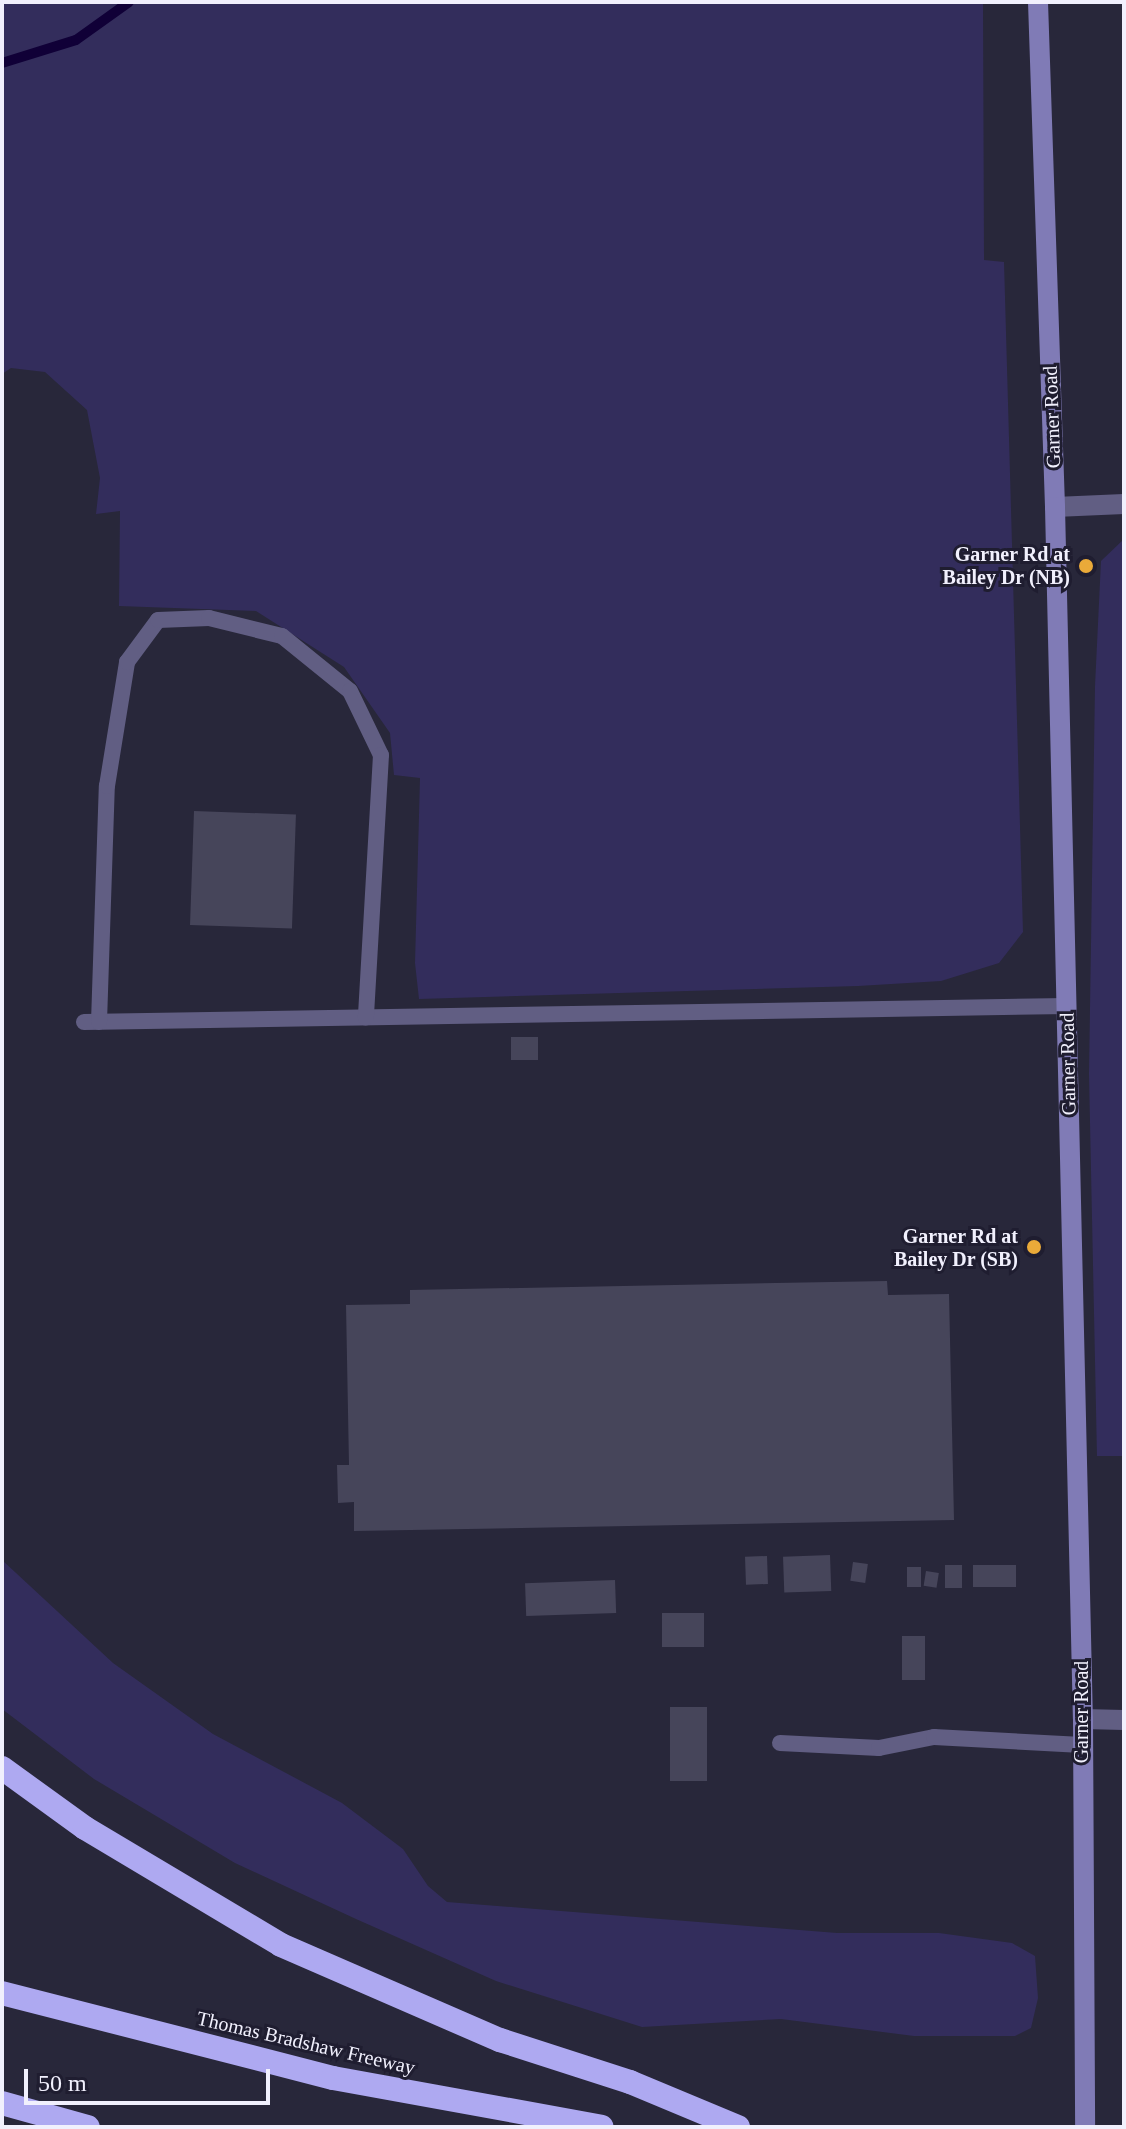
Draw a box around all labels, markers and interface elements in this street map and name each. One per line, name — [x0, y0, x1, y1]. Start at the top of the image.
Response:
street label: Garner Road — [1038, 365, 1066, 469]
place label: Garner Rd at Bailey Dr (NB) — [942, 542, 1070, 589]
marker: Garner Rd at Bailey Dr (NB) — [1077, 557, 1095, 575]
street label: Garner Road — [1055, 1012, 1081, 1116]
place label: Garner Rd at Bailey Dr (SB) — [894, 1224, 1018, 1271]
marker: Garner Rd at Bailey Dr (SB) — [1025, 1238, 1043, 1256]
street label: Garner Road — [1069, 1661, 1093, 1763]
street label: Thomas Bradshaw Freeway — [195, 2006, 417, 2080]
scale bar — [28, 2053, 274, 2103]
text: 50 m — [38, 2070, 87, 2096]

